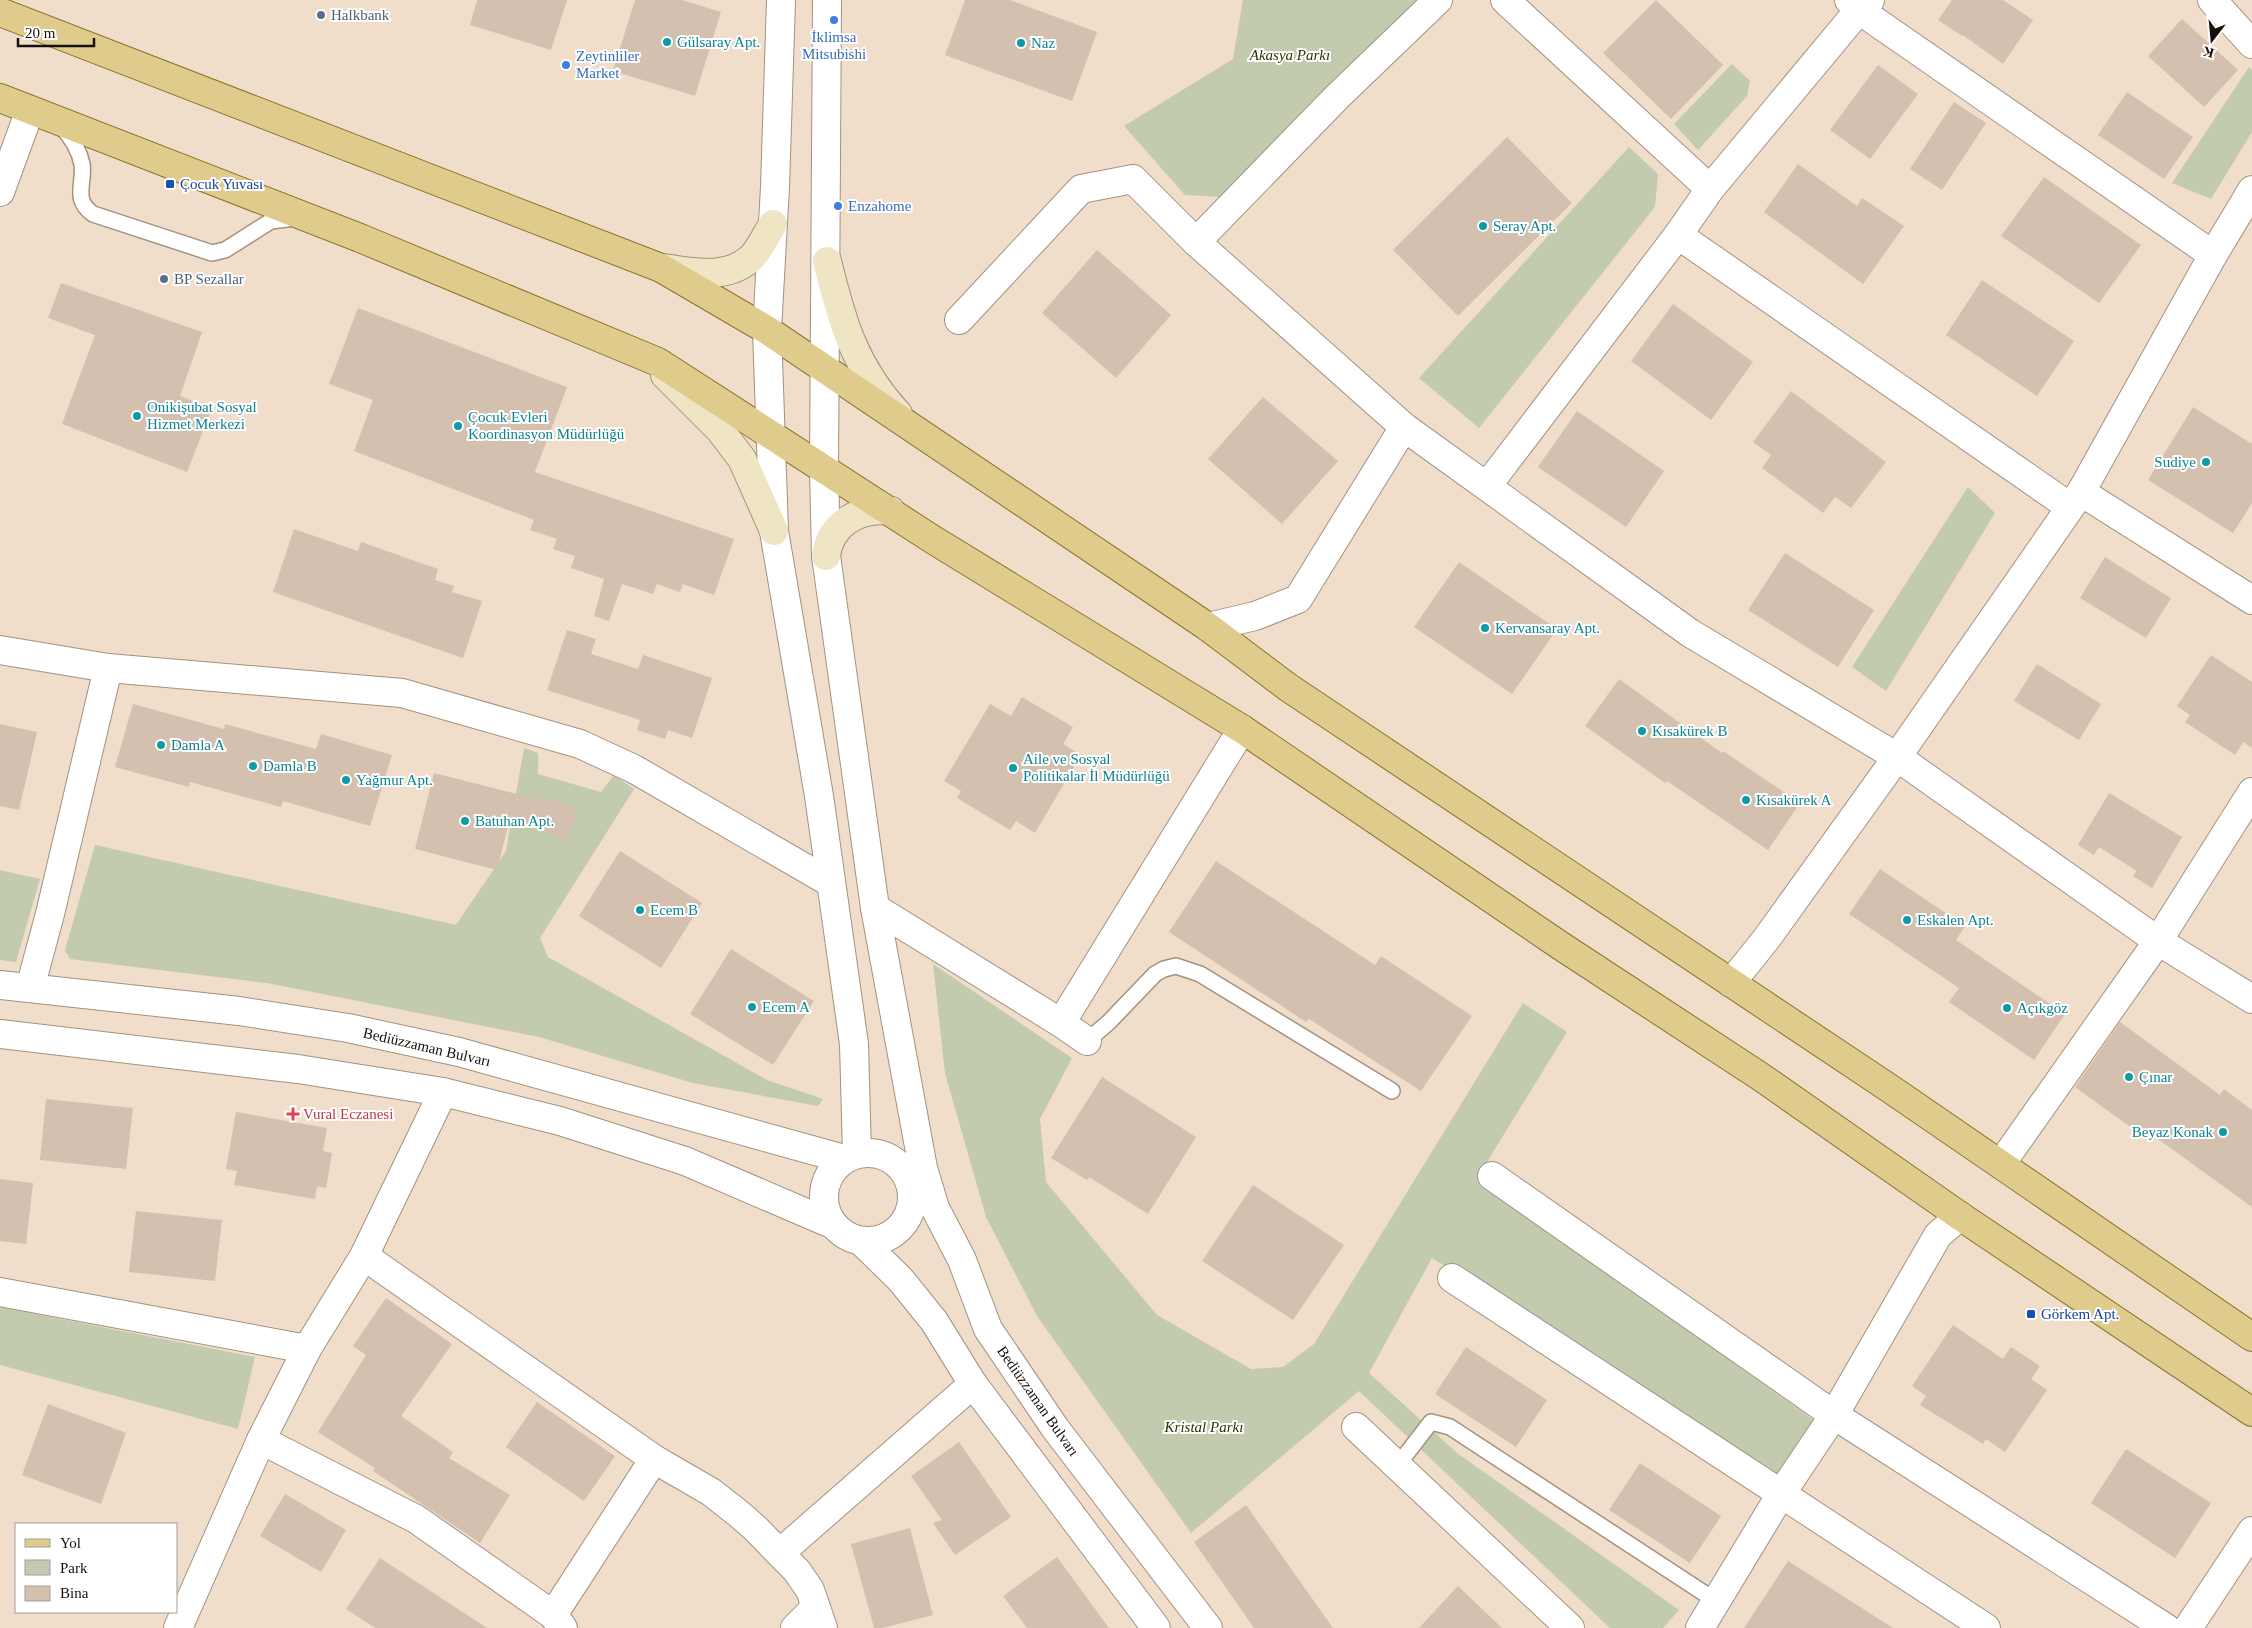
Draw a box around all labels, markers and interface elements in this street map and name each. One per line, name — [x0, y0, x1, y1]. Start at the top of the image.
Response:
place label: Halkbank — [331, 7, 390, 23]
marker: Halkbank — [315, 9, 327, 21]
marker: İklimsa Mitsubishi — [828, 14, 840, 26]
scale bar — [18, 15, 94, 47]
north arrow — [2187, 15, 2237, 65]
text: 20 m — [25, 25, 56, 41]
place label: İklimsa Mitsubishi — [802, 29, 866, 62]
place label: Gülsaray Apt. — [677, 34, 760, 50]
place label: Naz — [1031, 35, 1055, 51]
marker: Gülsaray Apt. — [661, 36, 673, 48]
marker: Naz — [1015, 37, 1027, 49]
text: K — [2201, 43, 2216, 61]
park label: Akasya Parkı — [1249, 47, 1330, 63]
place label: Zeytinliler Market — [576, 48, 639, 81]
marker: Zeytinliler Market — [560, 59, 572, 71]
place label: Çocuk Yuvası — [180, 176, 263, 192]
marker: Çocuk Yuvası — [164, 178, 176, 190]
place label: Enzahome — [848, 198, 912, 214]
marker: Enzahome — [832, 200, 844, 212]
place label: Seray Apt. — [1493, 218, 1556, 234]
marker: Seray Apt. — [1477, 220, 1489, 232]
place label: BP Sezallar — [174, 271, 244, 287]
marker: BP Sezallar — [158, 273, 170, 285]
place label: Onikişubat Sosyal Hizmet Merkezi — [147, 399, 257, 432]
place label: Çocuk Evleri Koordinasyon Müdürlüğü — [468, 409, 625, 442]
marker: Onikişubat Sosyal Hizmet Merkezi — [131, 410, 143, 422]
marker: Çocuk Evleri Koordinasyon Müdürlüğü — [452, 420, 464, 432]
place label: Sudiye — [2154, 454, 2196, 470]
marker: Sudiye — [2200, 456, 2212, 468]
place label: Kervansaray Apt. — [1495, 620, 1600, 636]
marker: Kervansaray Apt. — [1479, 622, 1491, 634]
place label: Kısakürek B — [1652, 723, 1727, 739]
marker: Kısakürek B — [1636, 725, 1648, 737]
place label: Damla A — [171, 737, 225, 753]
marker: Damla A — [155, 739, 167, 751]
place label: Aile ve Sosyal Politikalar İl Müdürlüğü — [1023, 751, 1170, 784]
place label: Damla B — [263, 758, 317, 774]
marker: Damla B — [247, 760, 259, 772]
marker: Aile ve Sosyal Politikalar İl Müdürlüğü — [1007, 762, 1019, 774]
place label: Yağmur Apt. — [356, 772, 433, 788]
marker: Yağmur Apt. — [340, 774, 352, 786]
place label: Kısakürek A — [1756, 792, 1832, 808]
marker: Kısakürek A — [1740, 794, 1752, 806]
place label: Batuhan Apt. — [475, 813, 554, 829]
marker: Batuhan Apt. — [459, 815, 471, 827]
place label: Ecem B — [650, 902, 698, 918]
marker: Ecem B — [634, 904, 646, 916]
place label: Eskalen Apt. — [1917, 912, 1994, 928]
marker: Eskalen Apt. — [1901, 914, 1913, 926]
place label: Ecem A — [762, 999, 810, 1015]
place label: Açıkgöz — [2017, 1000, 2068, 1016]
marker: Ecem A — [746, 1001, 758, 1013]
marker: Açıkgöz — [2001, 1002, 2013, 1014]
street label: Bediüzzaman Bulvarı — [362, 1025, 492, 1069]
place label: Çınar — [2139, 1069, 2172, 1085]
marker: Çınar — [2123, 1071, 2135, 1083]
place label: Vural Eczanesi — [303, 1106, 393, 1122]
marker: Vural Eczanesi — [287, 1108, 299, 1120]
place label: Beyaz Konak — [2132, 1124, 2213, 1140]
marker: Beyaz Konak — [2217, 1126, 2229, 1138]
place label: Görkem Apt. — [2041, 1306, 2119, 1322]
marker: Görkem Apt. — [2025, 1308, 2037, 1320]
street label: Bediüzzaman Bulvarı — [994, 1343, 1082, 1459]
park label: Kristal Parkı — [1164, 1419, 1243, 1435]
legend — [15, 1523, 178, 1613]
text: Yol — [60, 1535, 81, 1551]
text: Park — [60, 1560, 88, 1576]
text: Bina — [60, 1585, 89, 1601]

